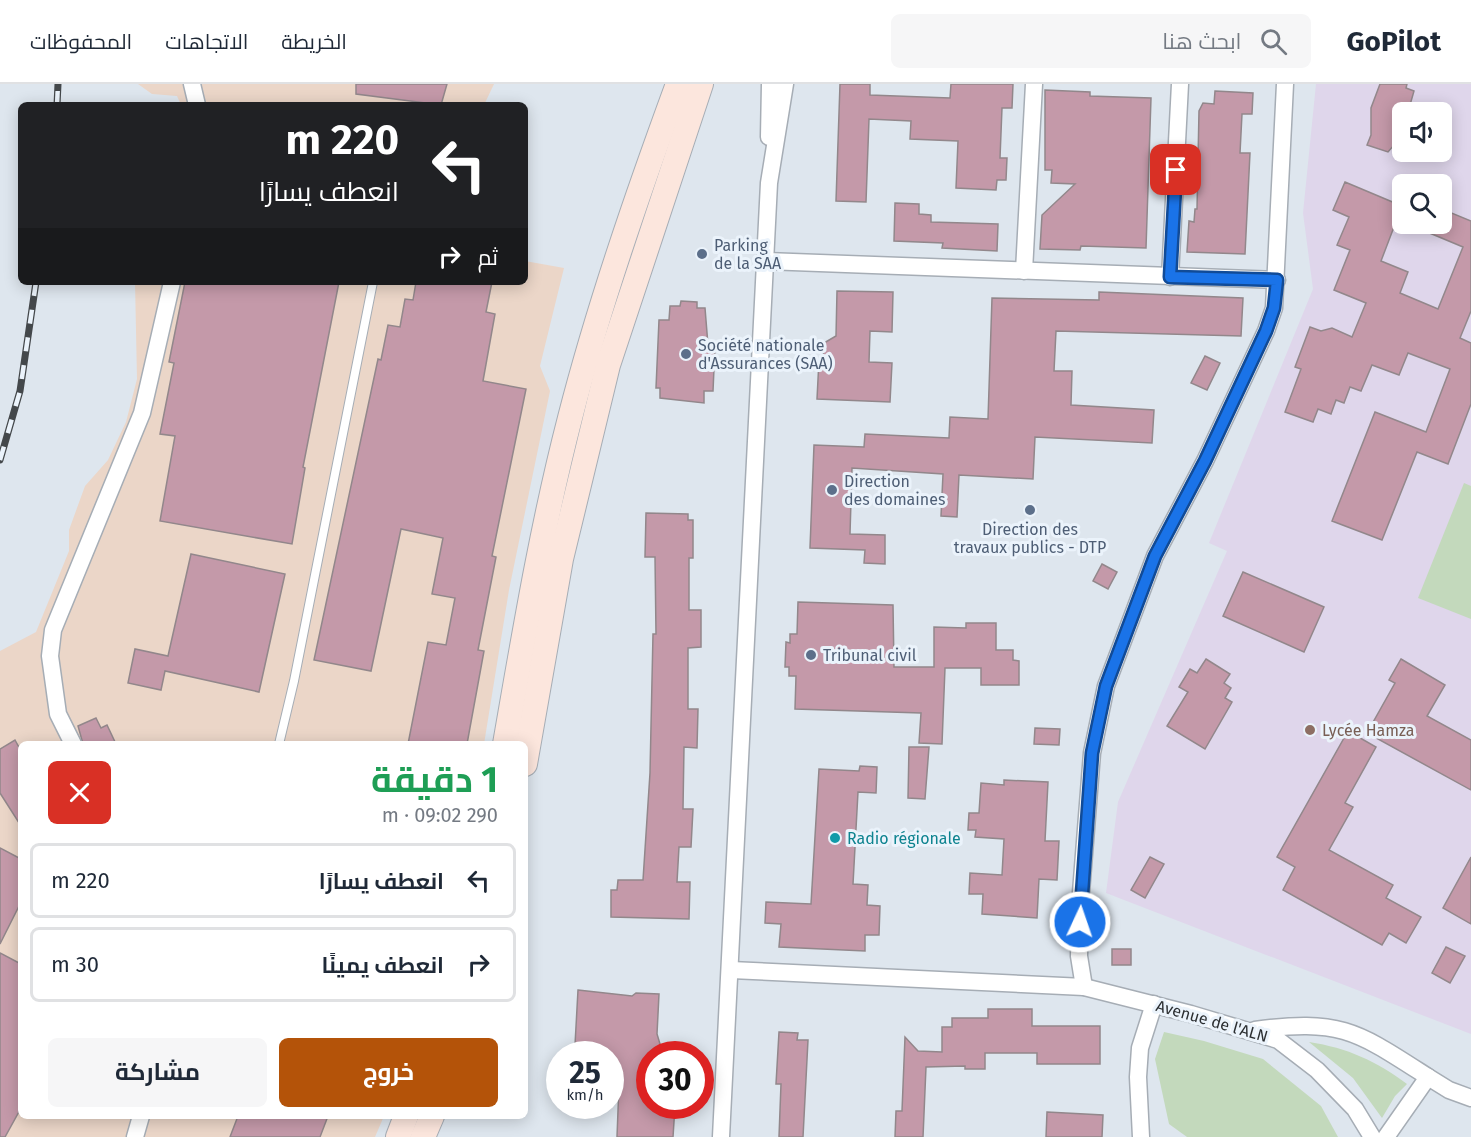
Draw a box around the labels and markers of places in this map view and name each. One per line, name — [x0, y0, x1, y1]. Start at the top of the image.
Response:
pin — [1150, 144, 1201, 195]
place label: Parking de la SAA — [714, 236, 782, 273]
marker: Parking de la SAA — [695, 247, 709, 261]
place label: Société nationale d'Assurances (SAA) — [698, 336, 833, 373]
marker: Société nationale d'Assurances (SAA) — [679, 347, 693, 361]
place label: Direction des domaines — [844, 472, 945, 509]
marker: Direction des domaines — [825, 483, 839, 497]
marker: Direction des travaux publics - DTP — [1023, 503, 1037, 517]
place label: Direction des travaux publics - DTP — [954, 520, 1106, 557]
place label: Tribunal civil — [823, 646, 917, 665]
marker: Tribunal civil — [804, 648, 818, 662]
place label: Lycée Hamza — [1322, 721, 1414, 740]
marker: Lycée Hamza — [1303, 723, 1317, 737]
place label: Radio régionale — [847, 829, 961, 848]
marker: Radio régionale — [828, 831, 842, 845]

